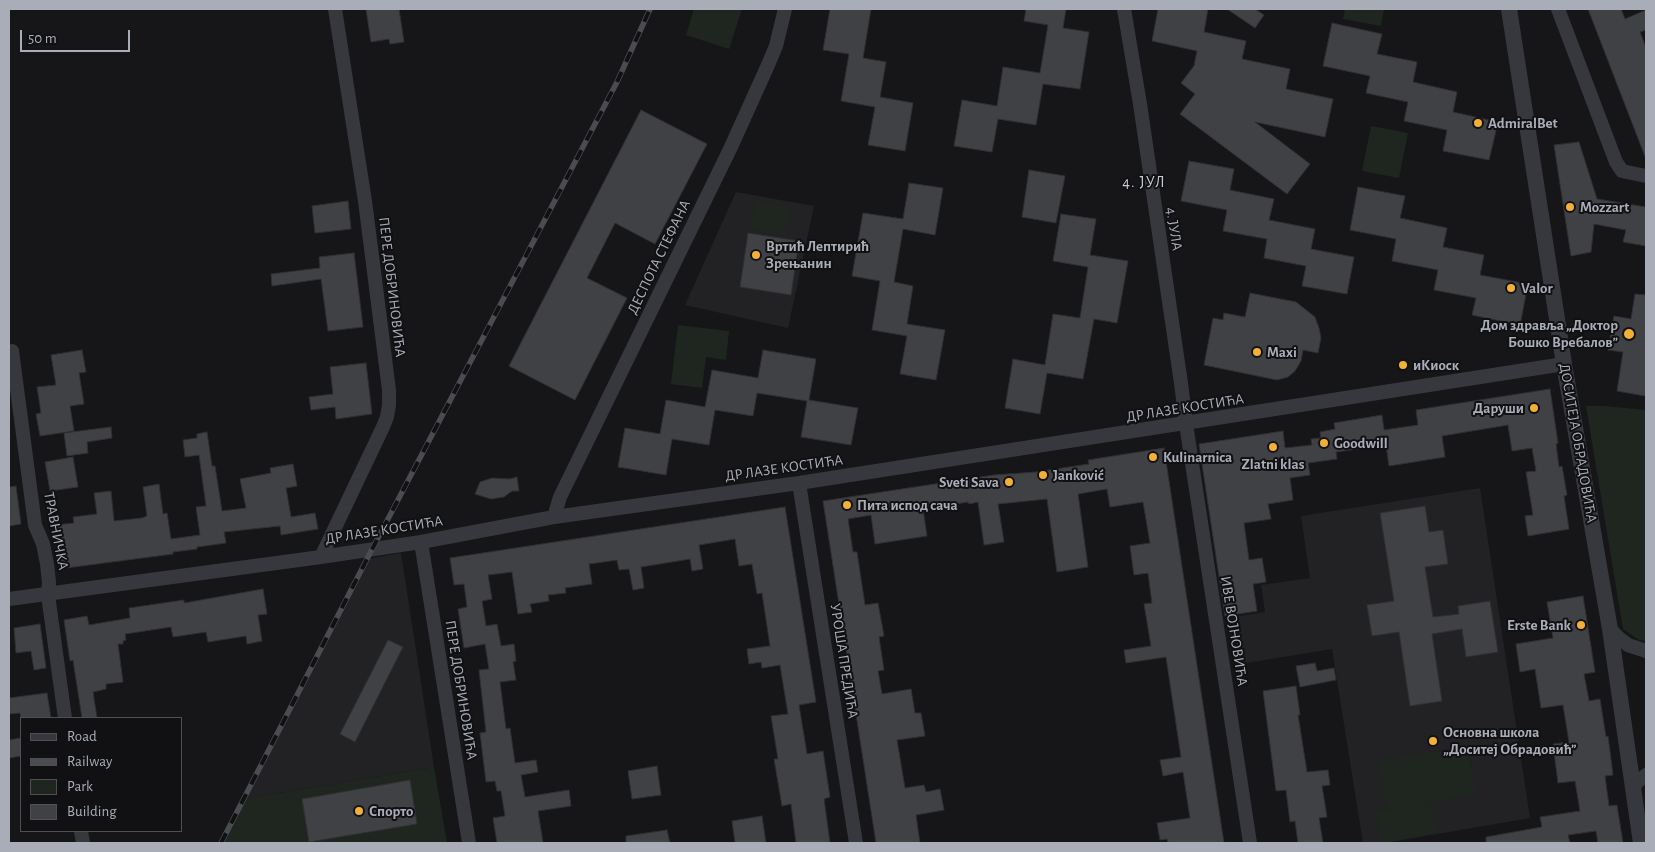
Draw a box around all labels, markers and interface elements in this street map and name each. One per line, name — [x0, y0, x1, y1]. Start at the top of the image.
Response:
scale bar — [22, 20, 132, 52]
text: 50 m — [28, 31, 57, 46]
place label: AdmiralBet — [1488, 114, 1558, 132]
marker: AdmiralBet — [1472, 117, 1484, 129]
district label: 4. ЈУЛ — [1122, 172, 1166, 192]
street label: ДЕСПОТА СТЕФАНА — [623, 197, 695, 317]
place label: Mozzart — [1580, 198, 1629, 216]
marker: Mozzart — [1564, 201, 1576, 213]
street label: 4. ЈУЛА — [1162, 206, 1186, 252]
street label: ПЕРЕ ДОБРИНОВИЋА — [374, 216, 410, 358]
place label: Вртић Лептирић Зрењанин — [766, 237, 869, 272]
marker: Вртић Лептирић Зрењанин — [750, 249, 762, 261]
place label: Valor — [1521, 279, 1553, 297]
marker: Valor — [1505, 282, 1517, 294]
place label: Дом здравља „Доктор Бошко Вребалов” — [1481, 316, 1618, 351]
marker: Дом здравља „Доктор Бошко Вребалов” — [1622, 327, 1636, 341]
place label: Maxi — [1267, 343, 1297, 361]
marker: Maxi — [1251, 346, 1263, 358]
place label: иКиоск — [1413, 356, 1459, 374]
marker: иКиоск — [1397, 359, 1409, 371]
street label: ДОСИТЕЈА ОБРАДОВИЋА — [1555, 362, 1601, 524]
street label: ДР ЛАЗЕ КОСТИЋА — [1125, 390, 1245, 426]
place label: Даруши — [1473, 399, 1524, 417]
marker: Даруши — [1528, 402, 1540, 414]
place label: Goodwill — [1334, 434, 1388, 452]
marker: Goodwill — [1318, 437, 1330, 449]
marker: Zlatni klas — [1267, 441, 1279, 453]
place label: Kulinarnica — [1163, 448, 1232, 466]
street label: ДР ЛАЗЕ КОСТИЋА — [724, 451, 844, 485]
marker: Kulinarnica — [1147, 451, 1159, 463]
place label: Zlatni klas — [1242, 455, 1304, 473]
place label: Janković — [1053, 466, 1104, 484]
marker: Janković — [1037, 469, 1049, 481]
place label: Sveti Sava — [939, 473, 999, 491]
marker: Sveti Sava — [1003, 476, 1015, 488]
street label: ТРАВНИЧКА — [40, 490, 72, 572]
place label: Пита испод сача — [857, 496, 958, 514]
marker: Пита испод сача — [841, 499, 853, 511]
street label: ДР ЛАЗЕ КОСТИЋА — [324, 512, 444, 548]
street label: ИВЕ ВОЈНОВИЋА — [1216, 575, 1252, 687]
street label: УРОША ПРЕДИЋА — [826, 602, 862, 720]
place label: Erste Bank — [1507, 616, 1571, 634]
street label: ПЕРЕ ДОБРИНОВИЋА — [441, 619, 481, 761]
marker: Erste Bank — [1575, 619, 1587, 631]
legend — [20, 717, 182, 832]
place label: Основна школа „Доситеј Обрадовић” — [1443, 723, 1577, 758]
text: Road — [67, 729, 97, 744]
marker: Основна школа „Доситеј Обрадовић” — [1427, 735, 1439, 747]
text: Railway — [67, 754, 112, 769]
text: Park — [67, 779, 93, 794]
place label: Спорто — [369, 802, 413, 820]
text: Building — [67, 804, 117, 819]
marker: Спорто — [353, 805, 365, 817]

